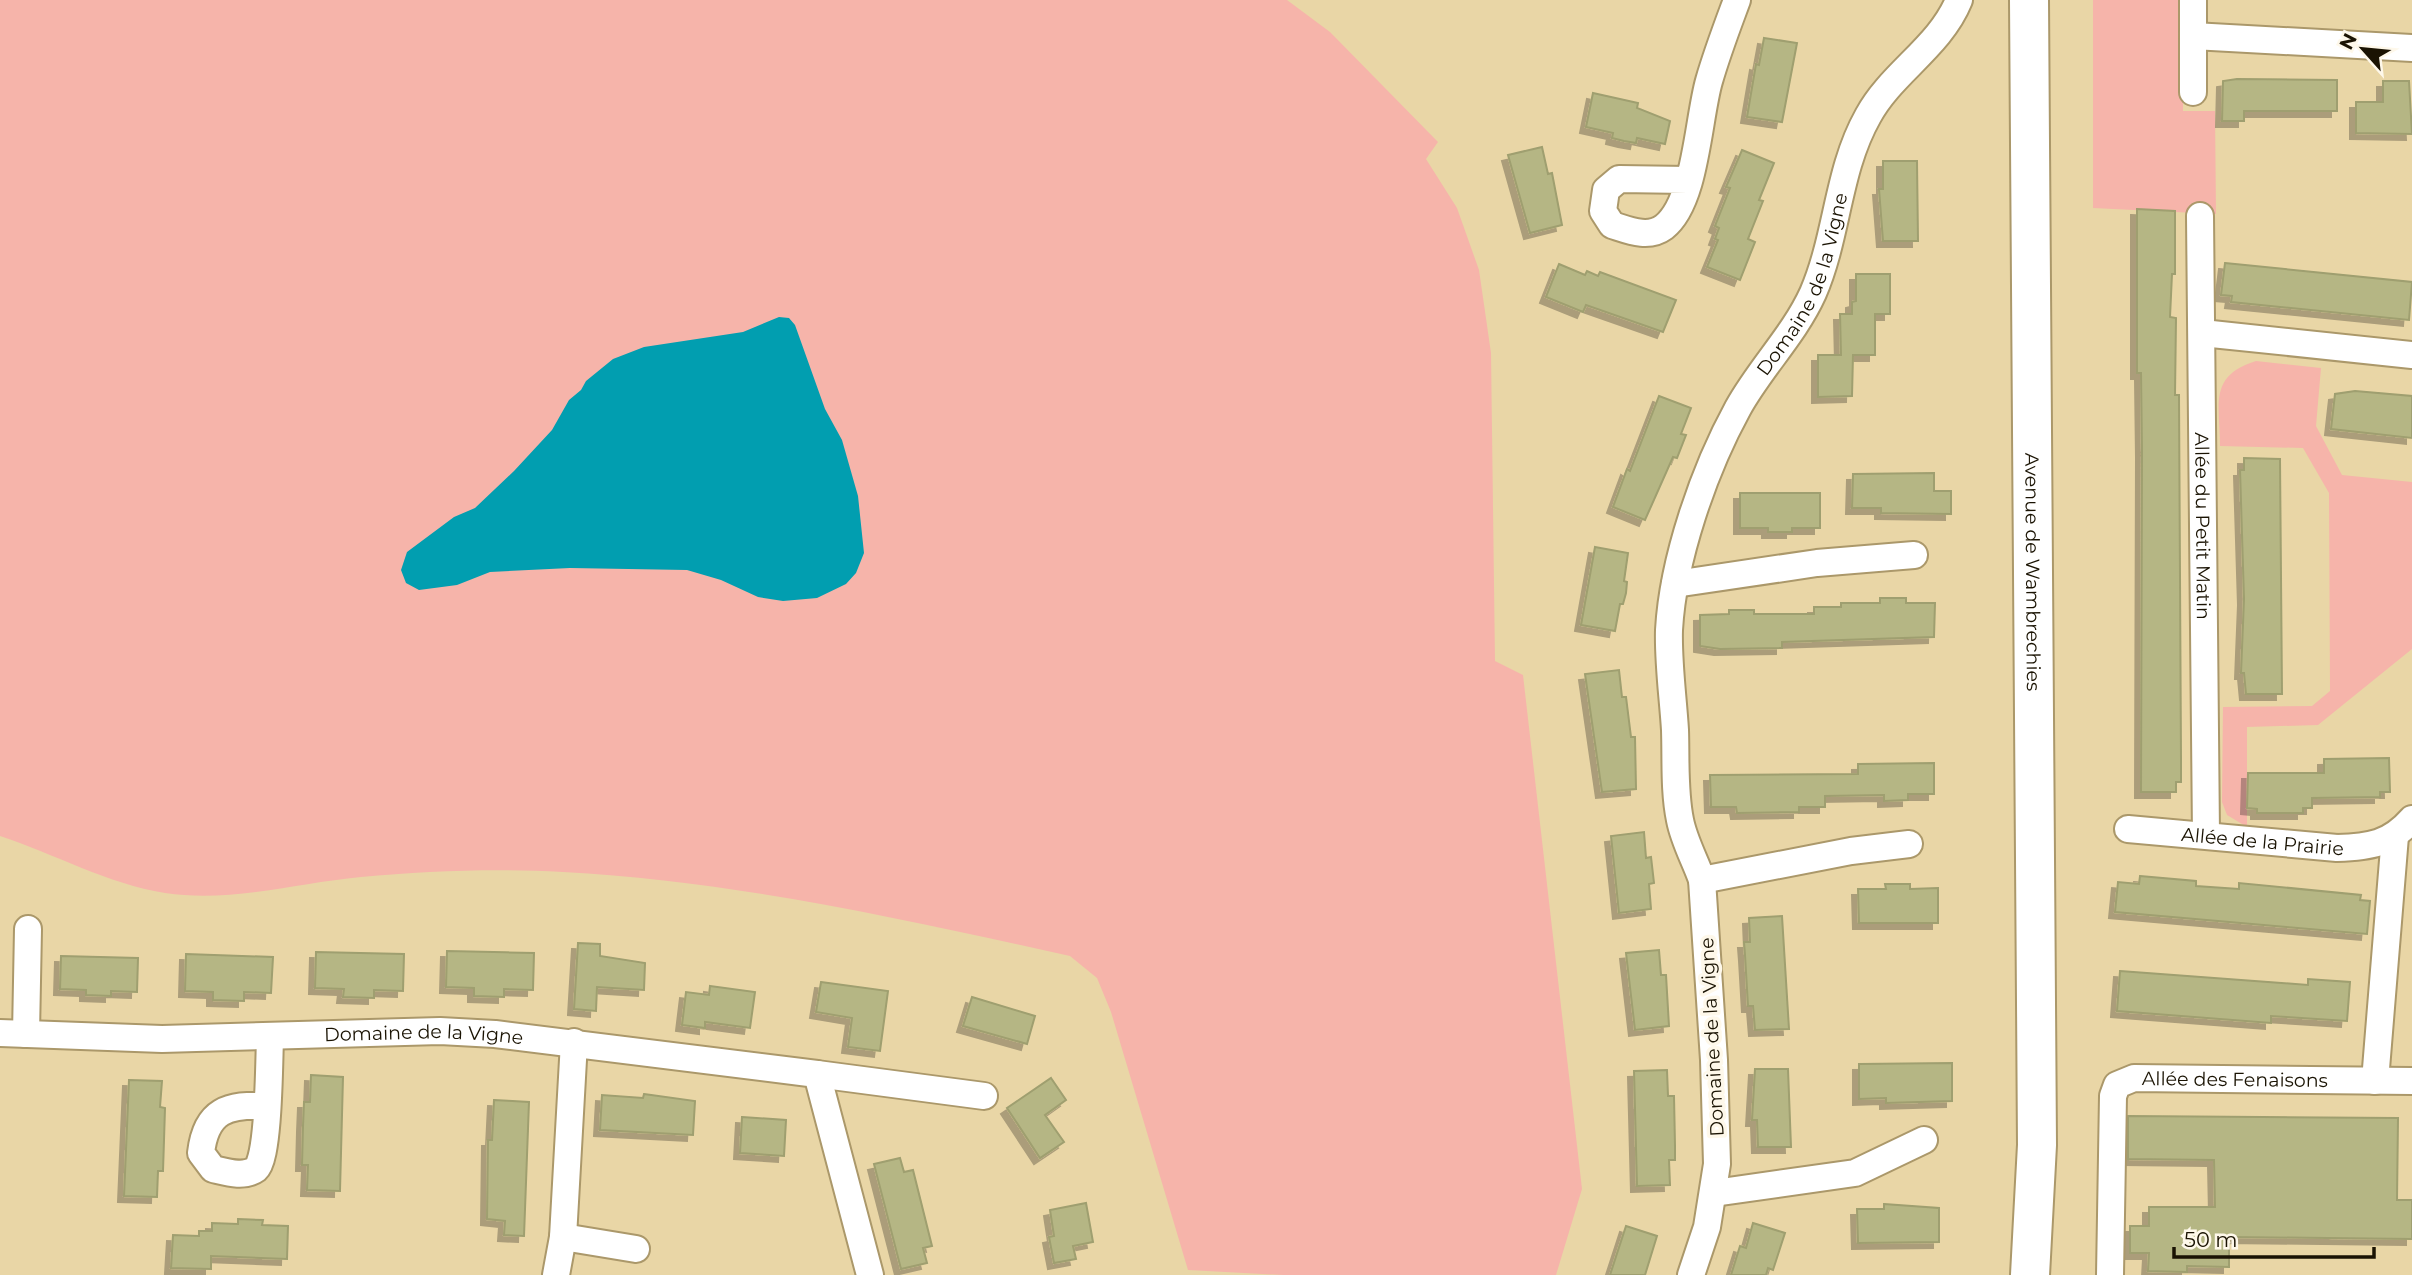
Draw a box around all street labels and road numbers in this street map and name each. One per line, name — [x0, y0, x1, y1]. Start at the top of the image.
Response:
street label: Domaine de la Vigne — [1751, 190, 1852, 380]
street label: Allée du Petit Matin — [2191, 432, 2215, 620]
street label: Avenue de Wambrechies — [2021, 453, 2045, 691]
street label: Allée de la Prairie — [2180, 822, 2344, 860]
street label: Domaine de la Vigne — [1695, 937, 1729, 1137]
street label: Domaine de la Vigne — [324, 1019, 525, 1049]
street label: Allée des Fenaisons — [2142, 1067, 2328, 1092]

